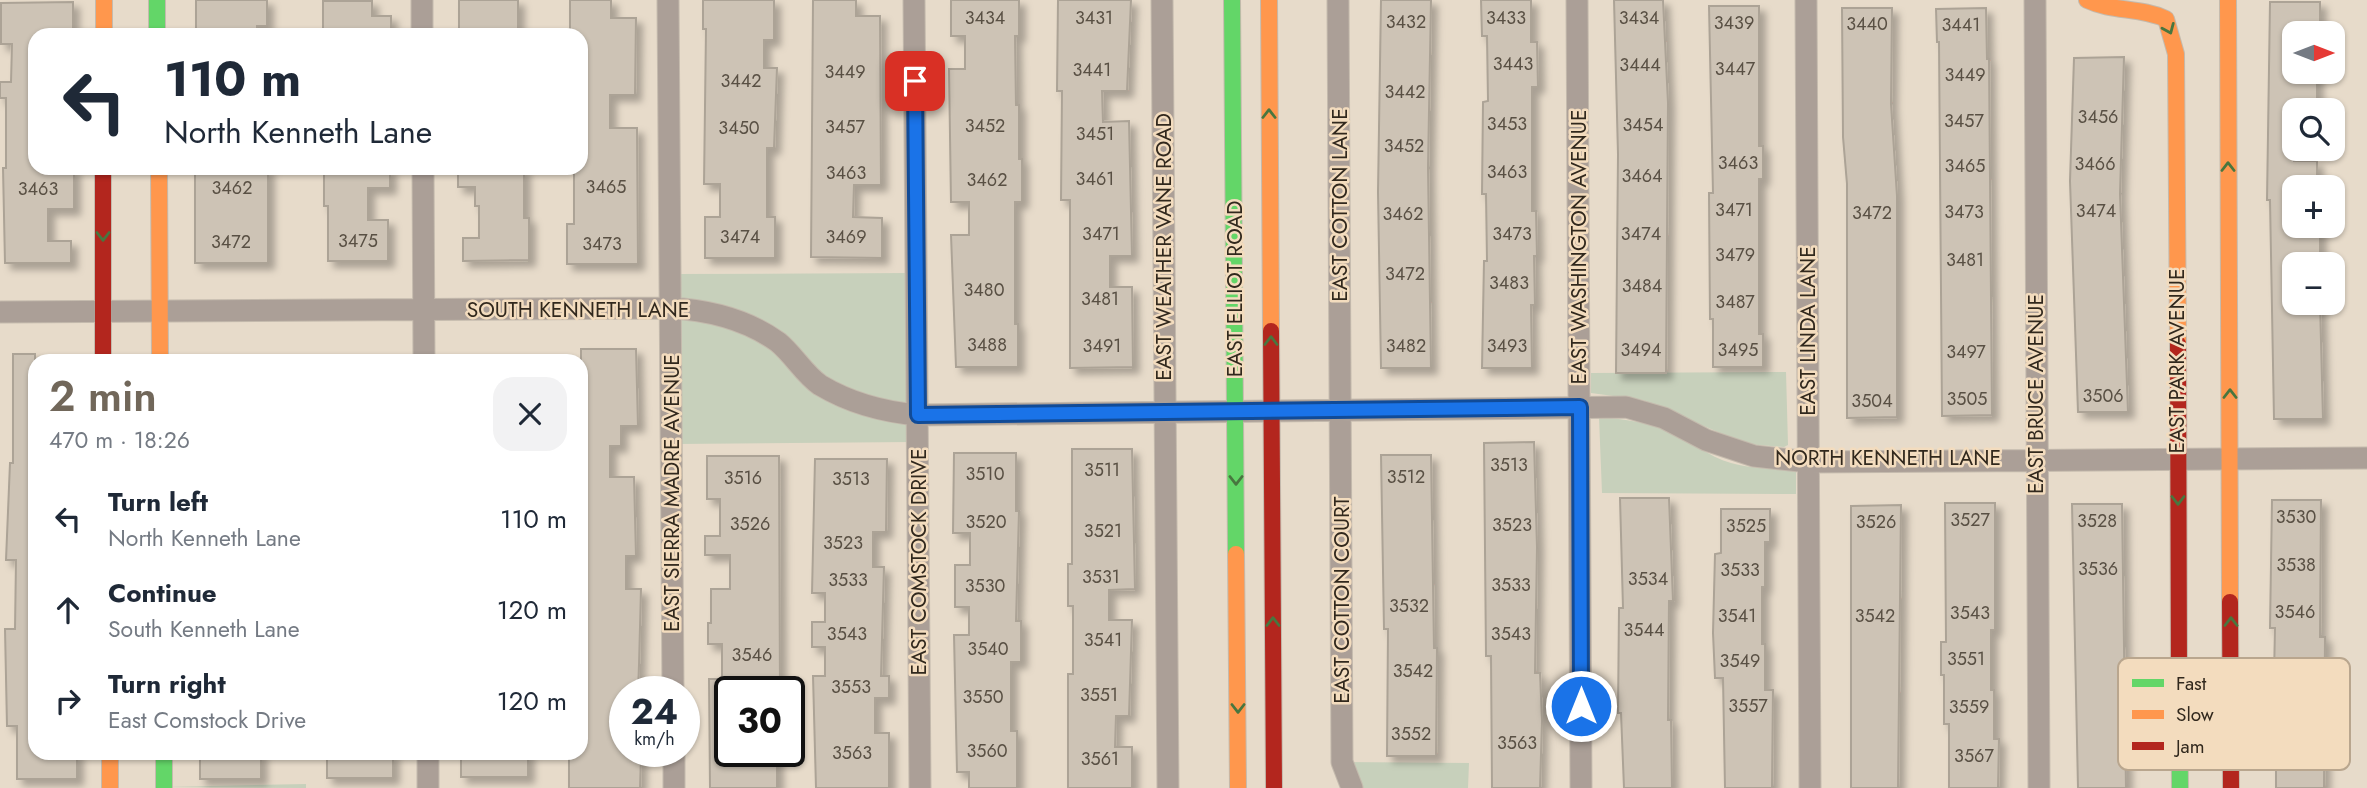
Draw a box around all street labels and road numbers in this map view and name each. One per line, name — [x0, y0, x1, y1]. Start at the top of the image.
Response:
street label: EAST COTTON LANE — [1325, 108, 1355, 302]
street label: EAST WASHINGTON AVENUE — [1564, 109, 1594, 385]
street label: EAST WEATHER VANE ROAD — [1149, 113, 1179, 381]
street label: EAST ELLIOT ROAD — [1220, 201, 1250, 377]
street label: EAST LINDA LANE — [1793, 246, 1823, 416]
street label: EAST PARK AVENUE — [2162, 269, 2192, 453]
street label: EAST BRUCE AVENUE — [2021, 294, 2051, 494]
street label: SOUTH KENNETH LANE — [467, 295, 689, 325]
street label: EAST SIERRA MADRE AVENUE — [657, 354, 687, 632]
street label: NORTH KENNETH LANE — [1775, 443, 2001, 473]
street label: EAST COMSTOCK DRIVE — [904, 449, 934, 675]
street label: EAST COTTON COURT — [1327, 496, 1357, 704]

